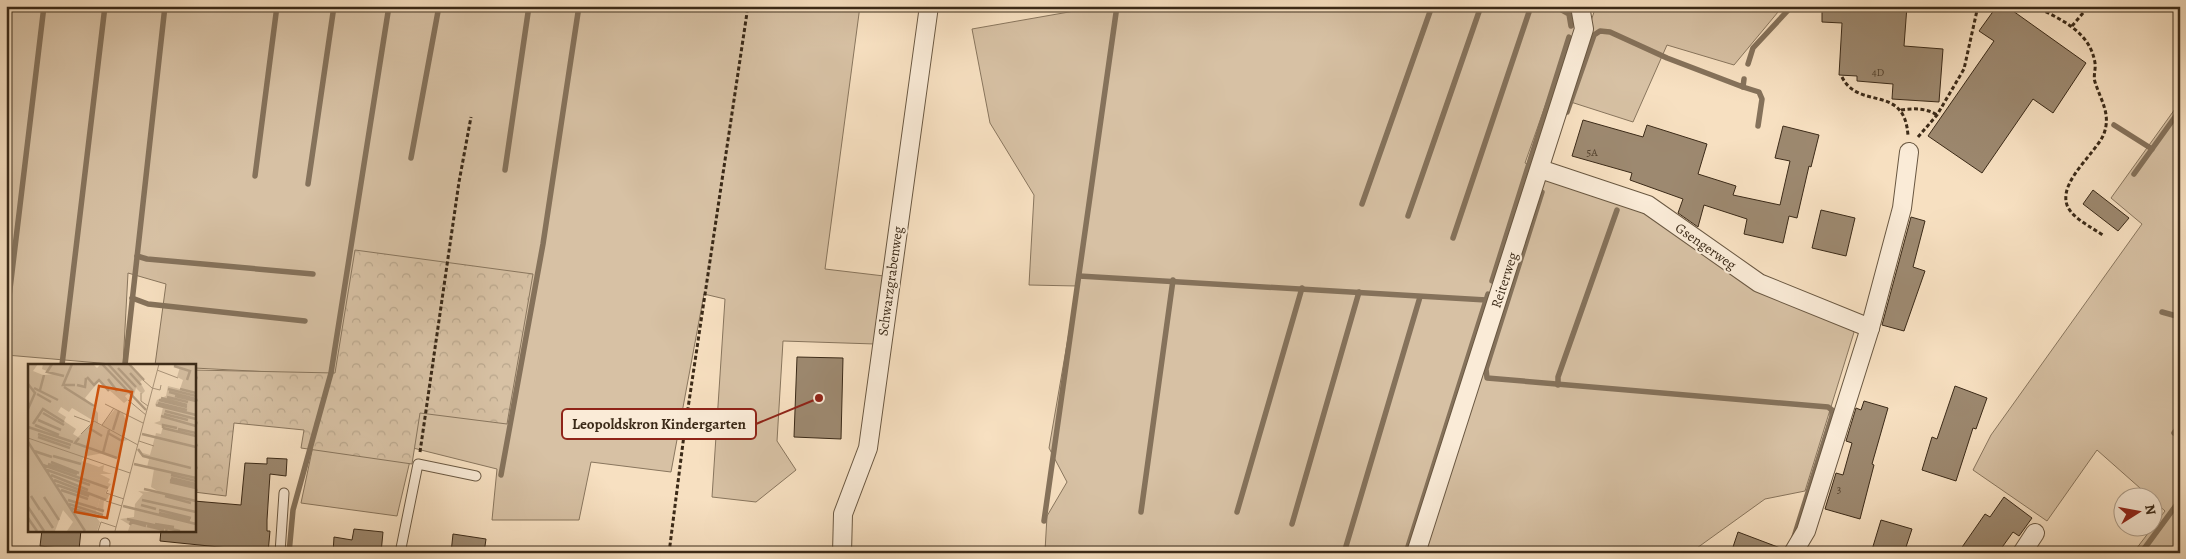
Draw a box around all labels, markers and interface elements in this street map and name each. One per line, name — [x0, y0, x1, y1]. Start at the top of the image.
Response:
house number: 4D — [1872, 65, 1885, 80]
house number: 5A — [1586, 145, 1598, 160]
street label: Gsengerweg — [1671, 218, 1740, 274]
street label: Schwarzgrabenweg — [873, 225, 908, 337]
street label: Reiterweg — [1487, 250, 1522, 310]
inset map — [28, 364, 195, 532]
callout: Leopoldskron Kindergarten — [562, 409, 756, 439]
text: Leopoldskron Kindergarten — [572, 414, 747, 434]
house number: 3 — [1837, 482, 1841, 497]
north arrow — [2114, 486, 2164, 536]
text: N — [2140, 503, 2161, 516]

